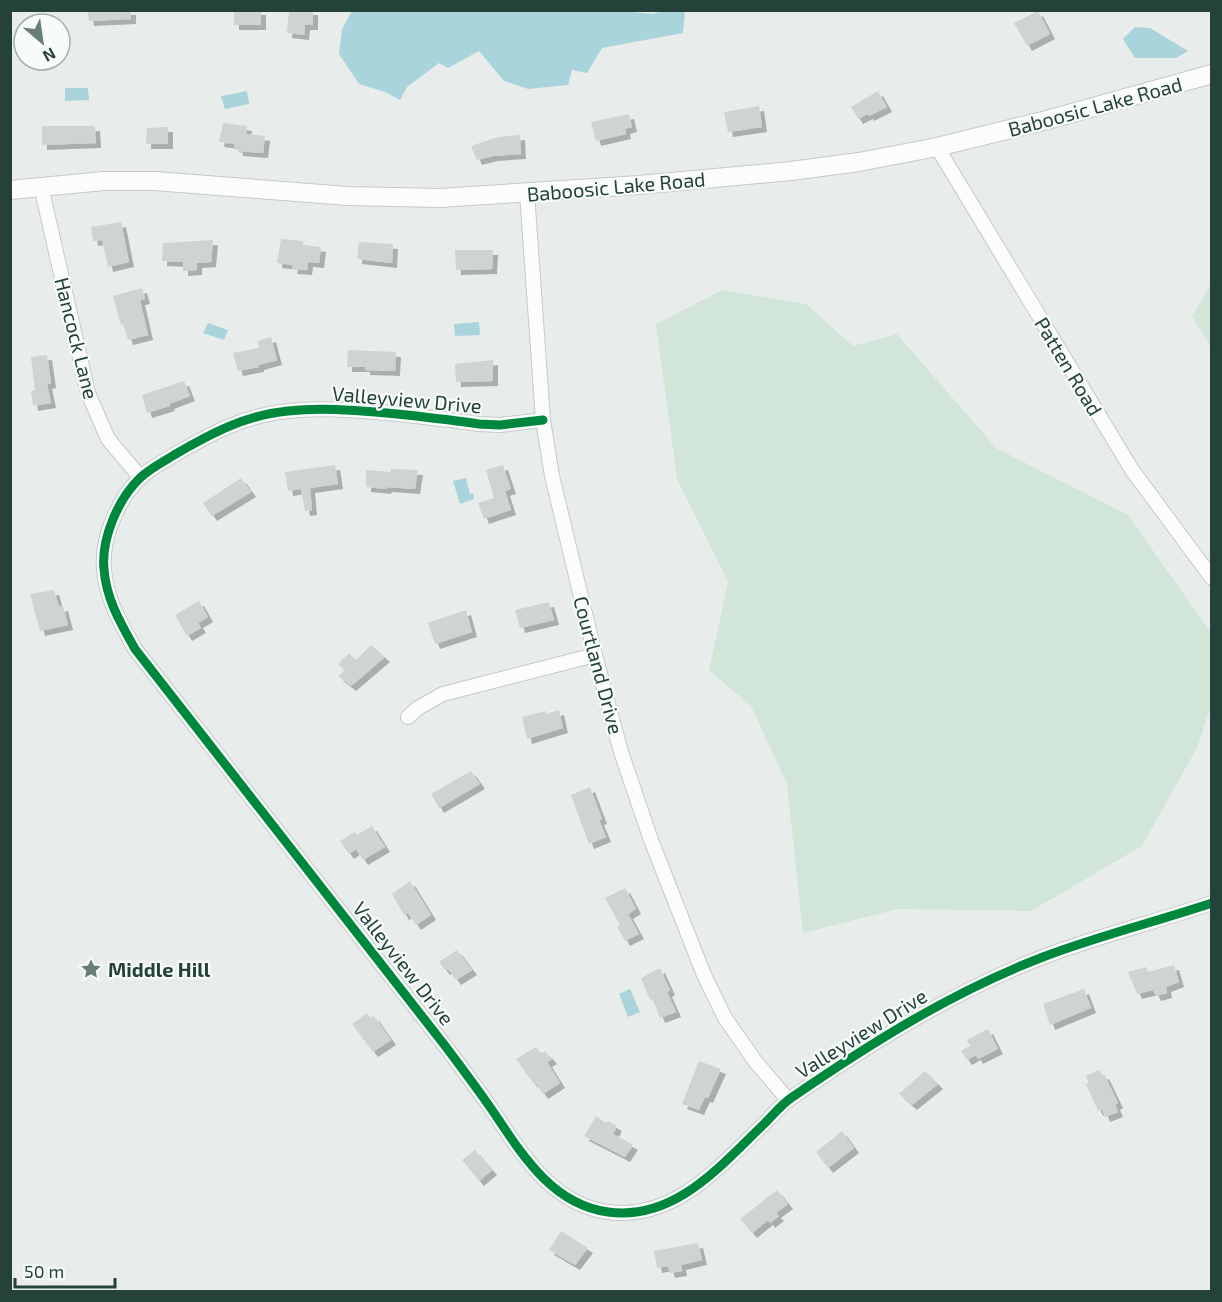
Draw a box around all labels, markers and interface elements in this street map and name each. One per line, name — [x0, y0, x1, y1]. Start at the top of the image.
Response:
north arrow — [12, 12, 72, 72]
text: N — [40, 44, 59, 67]
street label: Baboosic Lake Road — [1005, 71, 1185, 141]
street label: Baboosic Lake Road — [526, 166, 706, 206]
street label: Hancock Lane — [50, 275, 104, 401]
street label: Patten Road — [1030, 312, 1108, 420]
street label: Valleyview Drive — [331, 381, 483, 417]
street label: Courtland Drive — [569, 593, 629, 737]
street label: Valleyview Drive — [348, 896, 460, 1030]
place icon: Middle Hill — [79, 957, 103, 981]
place label: Middle Hill — [108, 957, 211, 981]
street label: Valleyview Drive — [791, 983, 931, 1083]
scale bar — [15, 1251, 116, 1289]
text: 50 m — [24, 1260, 64, 1282]

